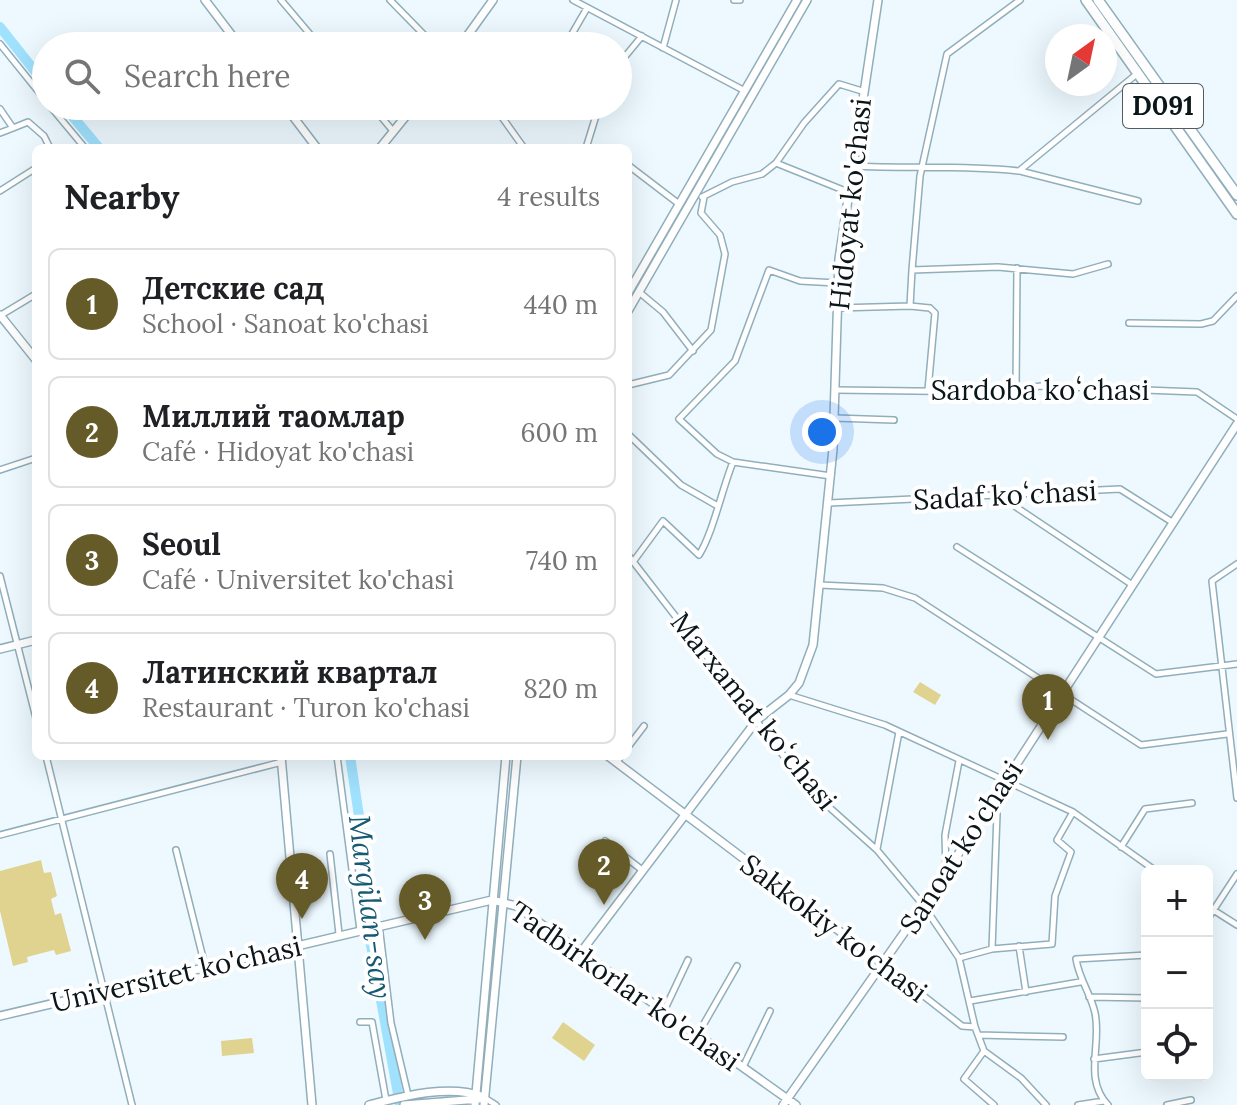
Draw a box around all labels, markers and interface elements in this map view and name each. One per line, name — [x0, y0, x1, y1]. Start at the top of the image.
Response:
north arrow — [1045, 24, 1117, 96]
search box — [32, 32, 632, 120]
icon: search — [60, 54, 104, 98]
text: Search here — [124, 57, 291, 95]
road number: D091 — [1123, 84, 1203, 128]
street label: Hidoyat ko'chasi — [821, 96, 879, 312]
text: Nearby — [64, 175, 180, 218]
text: 4 results — [497, 180, 600, 213]
text: Детские сад — [142, 269, 325, 307]
text: 1 — [87, 288, 97, 321]
text: 440 m — [524, 288, 598, 321]
text: School · Sanoat ko'chasi — [142, 307, 429, 340]
street label: Sardoba koʻchasi — [931, 372, 1149, 408]
text: Миллий таомлар — [142, 397, 405, 435]
your location — [802, 412, 842, 452]
text: 2 — [85, 416, 99, 449]
text: 600 m — [521, 416, 598, 449]
text: Café · Hidoyat ko'chasi — [142, 435, 414, 468]
street label: Sadaf koʻchasi — [912, 472, 1098, 518]
text: Seoul — [142, 525, 221, 563]
text: 3 — [85, 544, 99, 577]
text: 740 m — [526, 544, 598, 577]
text: Café · Universitet ko'chasi — [142, 563, 454, 596]
street label: Marxamat koʻchasi — [663, 605, 845, 817]
text: Латинский квартал — [142, 653, 438, 691]
text: 4 — [85, 672, 99, 705]
text: 820 m — [523, 672, 598, 705]
pin: 1 — [1022, 674, 1074, 740]
text: Restaurant · Turon ko'chasi — [142, 691, 470, 724]
street label: Sanoat ko'chasi — [892, 754, 1030, 940]
water label: Margilan-say — [341, 813, 401, 1001]
pin: 2 — [578, 839, 630, 905]
street label: Sakkokiy ko'chasi — [733, 846, 935, 1010]
pin: 4 — [276, 853, 328, 919]
map controls — [1141, 865, 1213, 1081]
button: + — [1141, 865, 1213, 937]
pin: 3 — [399, 874, 451, 940]
street label: Tadbirkorlar ko'chasi — [503, 893, 747, 1079]
street label: Universitet ko'chasi — [47, 928, 305, 1020]
button: − — [1141, 937, 1213, 1009]
button: locate — [1141, 1009, 1213, 1081]

